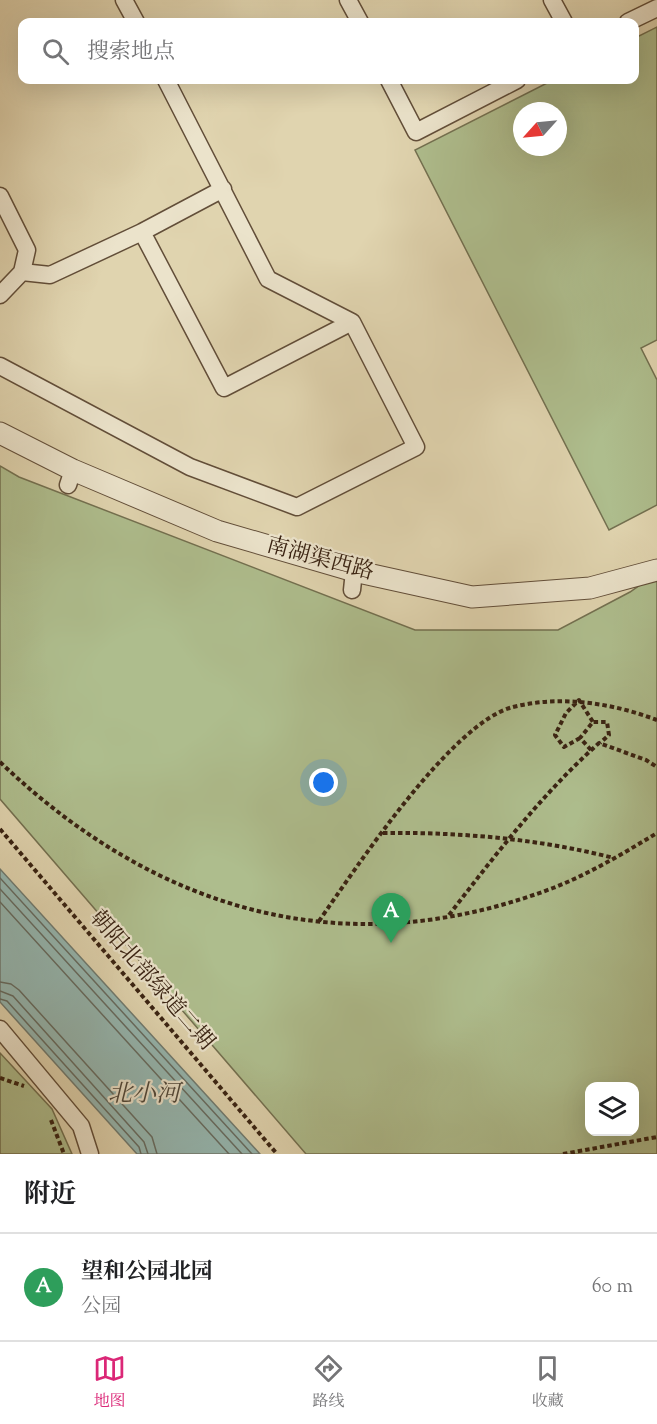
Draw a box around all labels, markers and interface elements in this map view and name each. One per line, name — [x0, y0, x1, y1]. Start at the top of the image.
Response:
search box — [18, 18, 639, 84]
icon: search — [39, 35, 72, 68]
text: 搜索地点 — [87, 37, 175, 69]
north arrow — [513, 102, 567, 156]
street label: 南湖渠西路 — [263, 530, 377, 590]
your location — [309, 768, 338, 797]
pin: A — [372, 894, 410, 943]
street label: 朝阳北部绿道二期 — [81, 904, 221, 1058]
water label: 北小河 — [108, 1078, 184, 1112]
map controls — [585, 1082, 639, 1136]
button: layers — [585, 1082, 639, 1136]
text: 附近 — [24, 1177, 76, 1214]
text: 望和公园北园 — [81, 1257, 213, 1289]
text: A — [35, 1273, 52, 1302]
text: 60 m — [592, 1273, 633, 1302]
text: 公园 — [81, 1293, 121, 1322]
tab: 地图 — [93, 1352, 126, 1414]
tab: 路线 — [312, 1352, 345, 1414]
tab: 收藏 — [531, 1352, 564, 1414]

